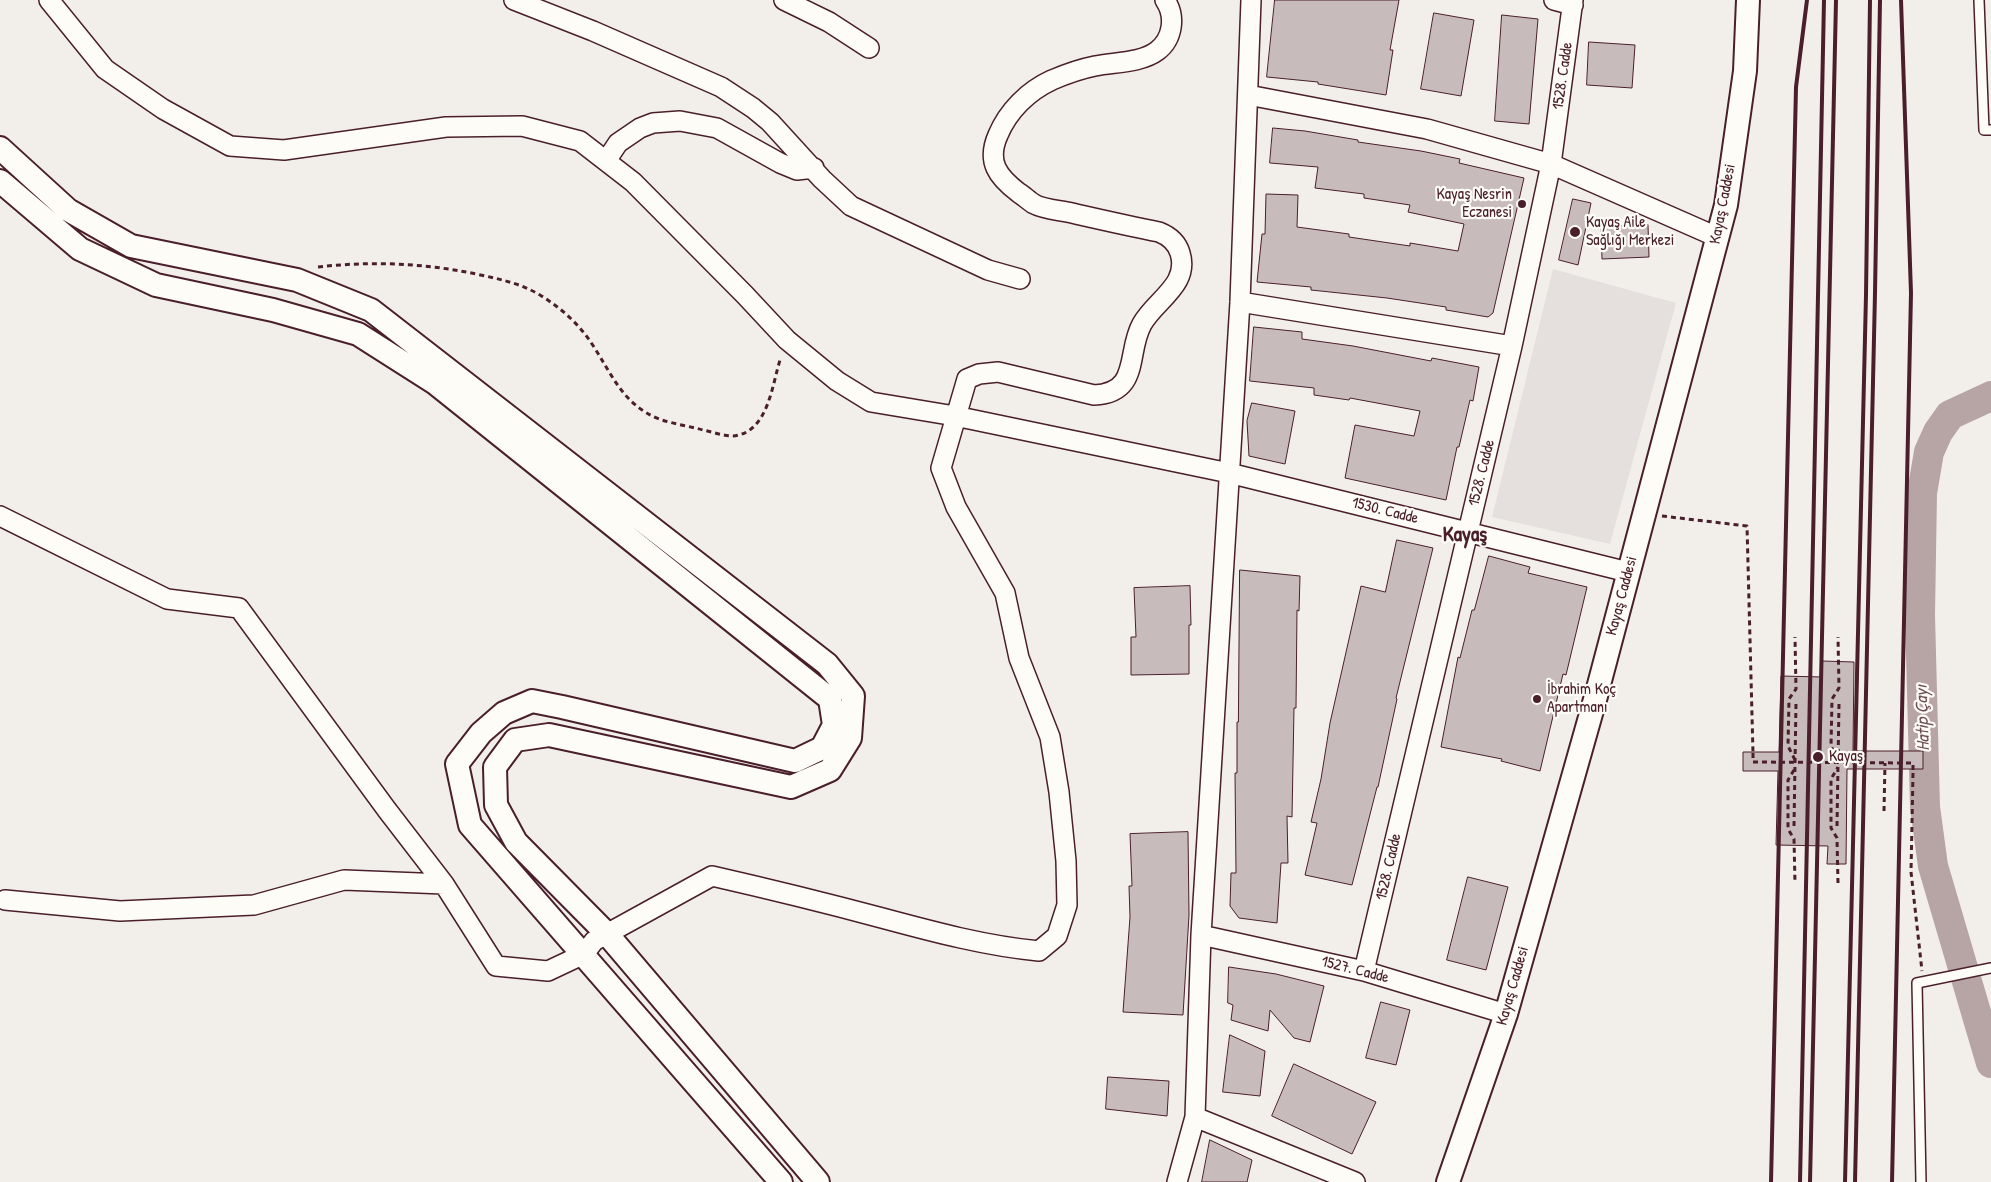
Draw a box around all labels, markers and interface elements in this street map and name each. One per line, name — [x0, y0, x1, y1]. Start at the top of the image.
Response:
street label: 1528. Cadde — [1549, 41, 1577, 111]
street label: Kayaş Caddesi — [1706, 162, 1740, 246]
place label: Kayaş Nesrin Eczanesi — [1436, 185, 1512, 223]
marker: Kayaş Nesrin Eczanesi — [1516, 198, 1528, 210]
place label: Kayaş Aile Sağlığı Merkezi — [1586, 213, 1674, 251]
marker: Kayaş Aile Sağlığı Merkezi — [1568, 225, 1582, 239]
street label: 1528. Cadde — [1464, 438, 1500, 508]
street label: 1530. Cadde — [1350, 493, 1420, 529]
district label: Kayaş — [1443, 522, 1487, 548]
street label: Kayaş Caddesi — [1602, 554, 1642, 638]
place label: İbrahim Koç Apartmanı — [1547, 680, 1616, 718]
water label: Hatip Çayı — [1911, 685, 1935, 751]
marker: İbrahim Koç Apartmanı — [1531, 693, 1543, 705]
place label: Kayaş — [1829, 747, 1863, 767]
marker: Kayaş — [1811, 750, 1825, 764]
street label: 1528. Cadde — [1372, 832, 1406, 902]
street label: Kayaş Caddesi — [1493, 944, 1533, 1028]
street label: 1527. Cadde — [1319, 952, 1391, 988]

